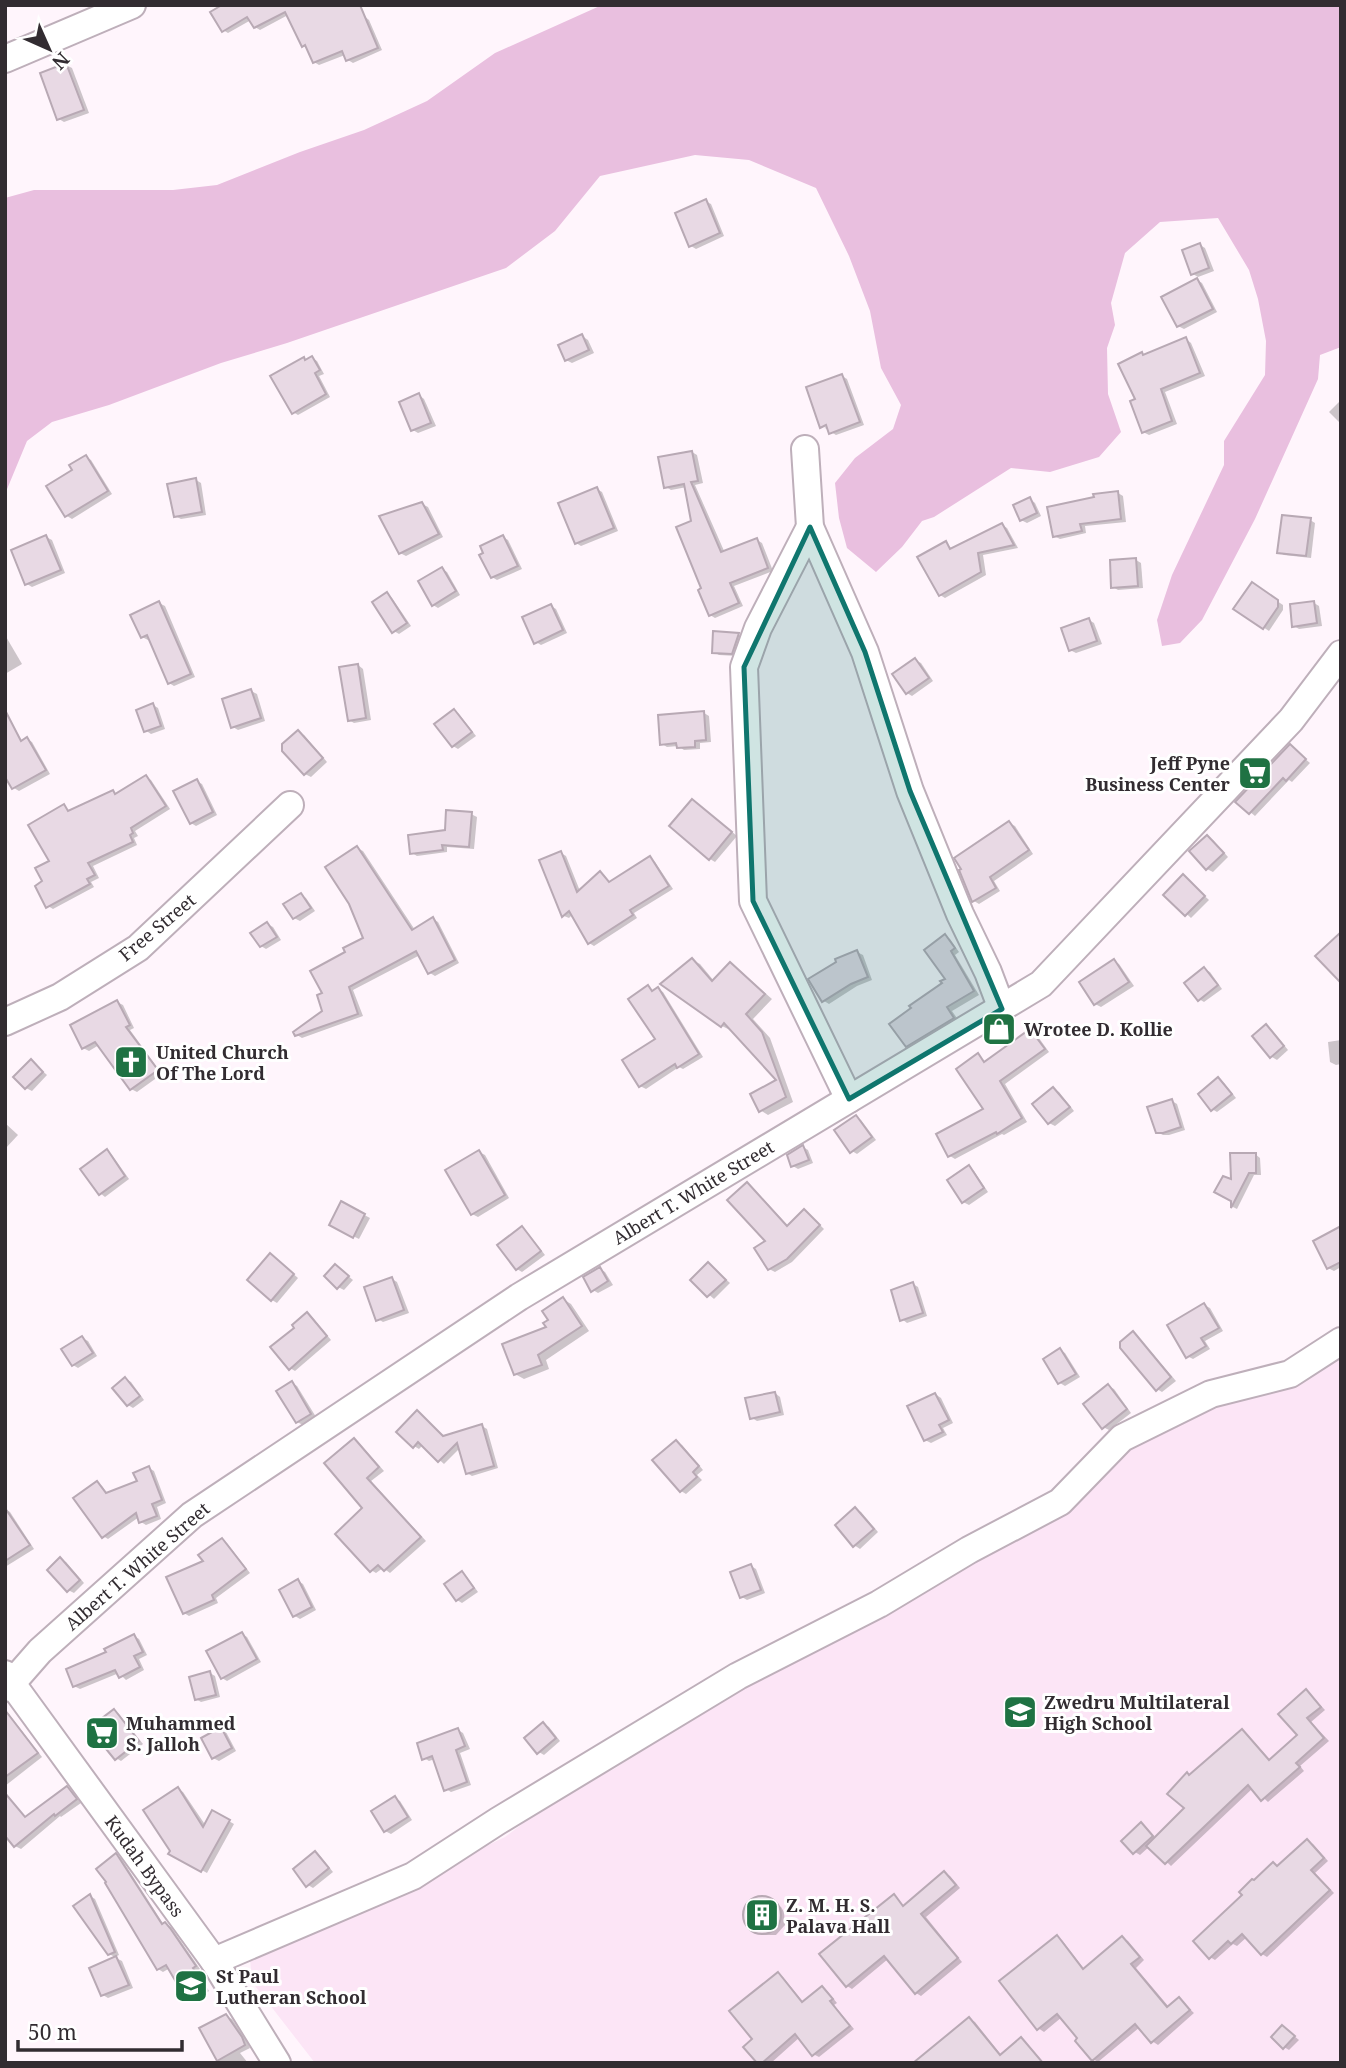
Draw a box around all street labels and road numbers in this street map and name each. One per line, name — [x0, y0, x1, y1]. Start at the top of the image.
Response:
street label: Free Street — [114, 888, 200, 966]
street label: Albert T. White Street — [608, 1134, 778, 1250]
street label: Albert T. White Street — [60, 1497, 214, 1635]
street label: Kudah Bypass — [100, 1810, 190, 1922]

